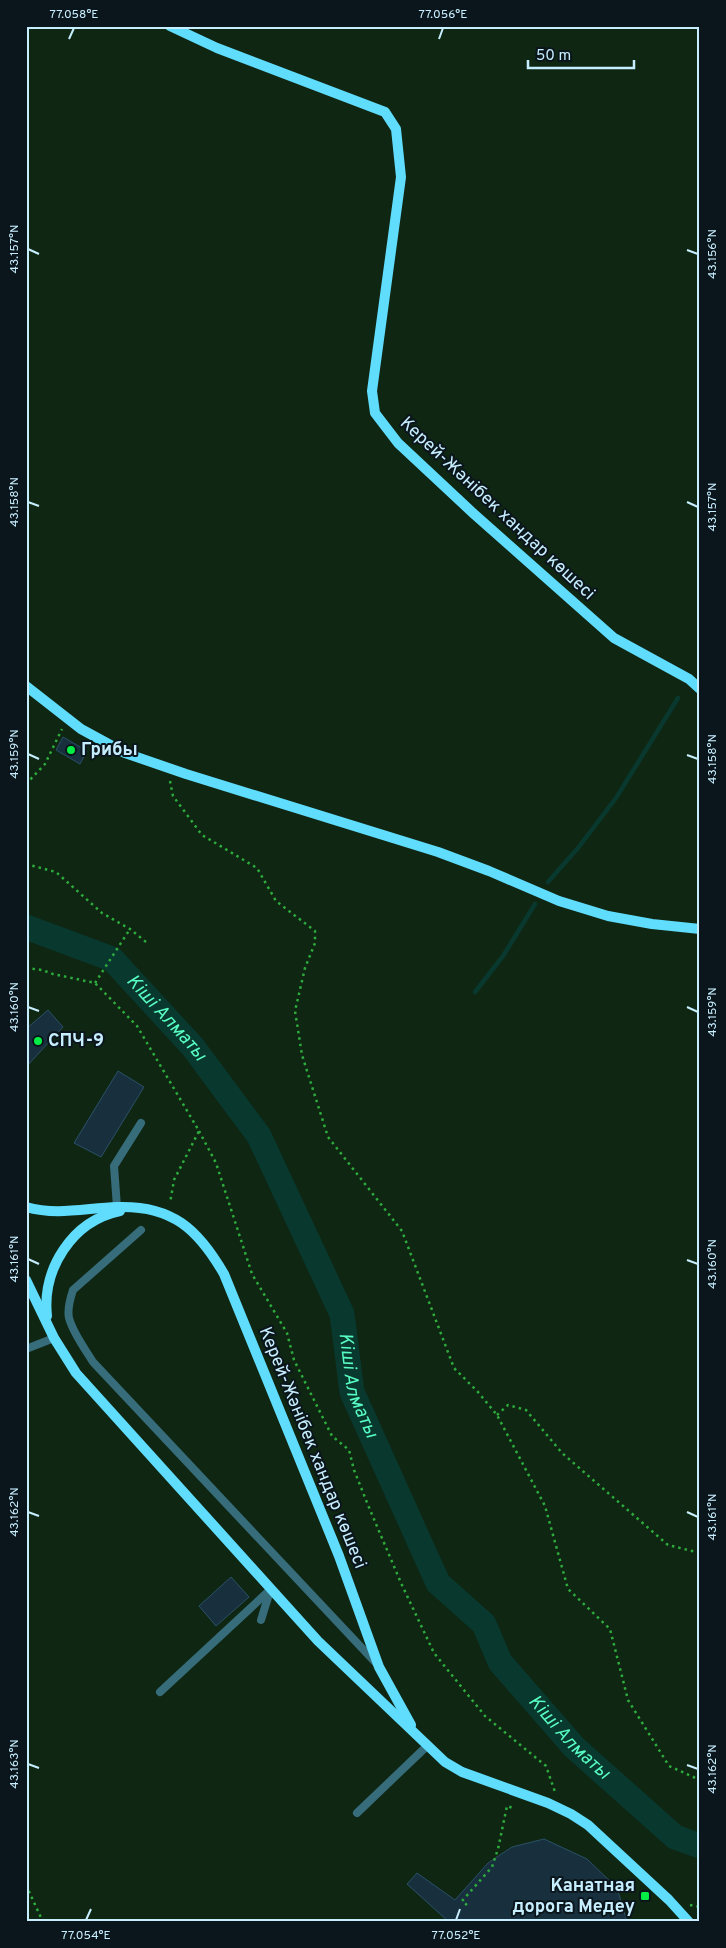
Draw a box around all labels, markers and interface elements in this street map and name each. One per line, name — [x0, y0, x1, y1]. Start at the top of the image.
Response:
text: 77.058°E — [49, 7, 99, 23]
text: 77.056°E — [419, 7, 467, 23]
scale bar — [528, 38, 635, 70]
text: 50 m — [536, 47, 571, 66]
text: 43.157°N — [7, 225, 23, 273]
text: 43.156°N — [705, 229, 721, 279]
street label: Керей-Жәнібек хандар көшесі — [394, 412, 600, 606]
text: 43.158°N — [7, 477, 23, 527]
text: 43.157°N — [705, 483, 721, 531]
text: 43.159°N — [7, 729, 23, 779]
text: 43.158°N — [705, 734, 721, 784]
place label: Грибы — [81, 739, 138, 762]
marker: Грибы — [65, 744, 77, 756]
water label: Кіші Алматы — [121, 970, 212, 1067]
text: 43.160°N — [7, 982, 23, 1032]
text: 43.159°N — [705, 987, 721, 1037]
place label: СПЧ-9 — [48, 1030, 104, 1053]
marker: СПЧ-9 — [32, 1035, 44, 1047]
text: 43.161°N — [7, 1236, 23, 1282]
text: 43.160°N — [705, 1239, 721, 1289]
street label: Керей-Жәнібек хандар көшесі — [253, 1324, 371, 1572]
water label: Кіші Алматы — [333, 1331, 383, 1442]
text: 43.162°N — [7, 1487, 23, 1537]
text: 43.161°N — [705, 1494, 721, 1540]
water label: Кіші Алматы — [522, 1690, 616, 1786]
text: 43.163°N — [7, 1739, 23, 1789]
text: 43.162°N — [705, 1744, 721, 1794]
place label: Канатная дорога Медеу — [512, 1875, 635, 1919]
marker: Канатная дорога Медеу — [639, 1890, 651, 1902]
text: 77.054°E — [61, 1928, 111, 1944]
text: 77.052°E — [432, 1928, 480, 1944]

